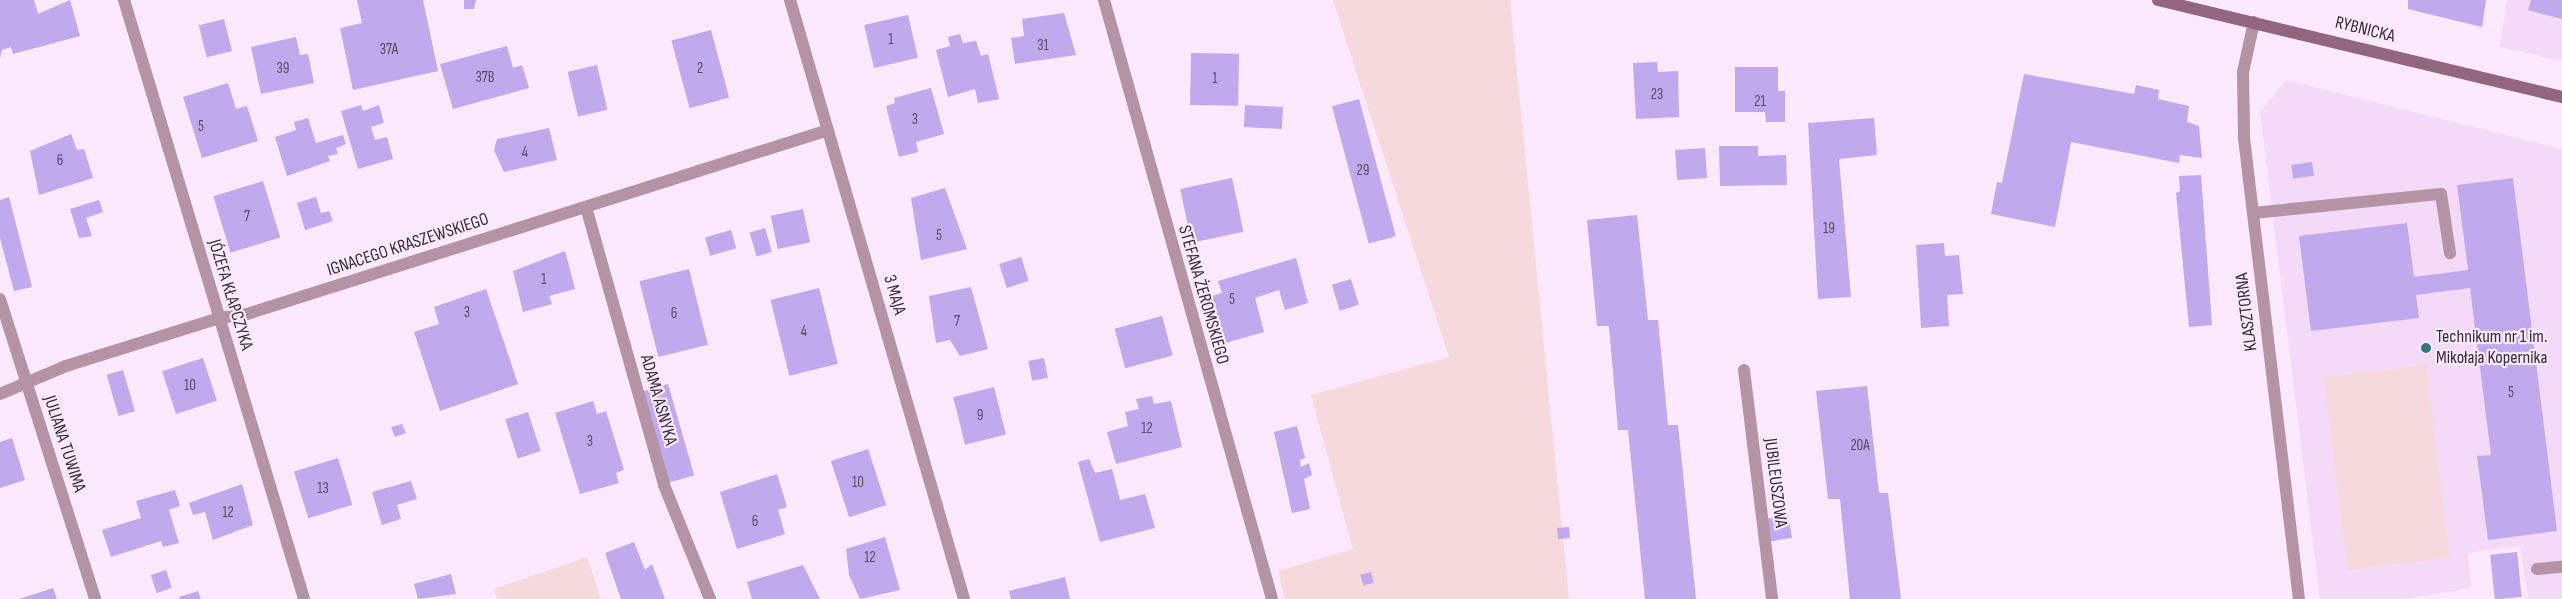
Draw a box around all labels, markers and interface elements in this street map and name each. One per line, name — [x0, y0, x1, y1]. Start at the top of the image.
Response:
street label: RYBNICKA — [2333, 12, 2397, 48]
house number: 1 — [888, 31, 894, 49]
house number: 31 — [1037, 37, 1049, 55]
house number: 37A — [380, 41, 398, 59]
house number: 39 — [277, 60, 289, 78]
house number: 2 — [697, 60, 703, 78]
house number: 37B — [475, 69, 495, 87]
house number: 1 — [1212, 70, 1218, 88]
house number: 23 — [1651, 86, 1663, 104]
house number: 21 — [1754, 93, 1766, 111]
house number: 3 — [912, 111, 918, 129]
house number: 5 — [198, 118, 204, 136]
house number: 4 — [522, 144, 528, 162]
house number: 6 — [57, 152, 63, 170]
house number: 29 — [1357, 162, 1369, 180]
house number: 7 — [244, 208, 250, 226]
street label: IGNACEGO KRASZEWSKIEGO — [324, 209, 492, 281]
house number: 19 — [1823, 220, 1835, 238]
street label: STEFANA ŻEROMSKIEGO — [1173, 223, 1233, 367]
house number: 5 — [936, 227, 942, 245]
street label: JÓZEFA KŁAPCZYKA — [203, 237, 257, 353]
house number: 1 — [541, 271, 547, 289]
street label: KLASZTORNA — [2231, 272, 2263, 352]
street label: 3 MAJA — [878, 273, 910, 317]
house number: 5 — [1229, 291, 1235, 309]
house number: 3 — [464, 304, 470, 322]
house number: 6 — [671, 305, 677, 323]
house number: 7 — [954, 313, 960, 331]
house number: 4 — [801, 323, 807, 341]
place label: Technikum nr 1 im. Mikołaja Kopernika — [2436, 327, 2547, 369]
marker: Technikum nr 1 im. Mikołaja Kopernika — [2420, 342, 2432, 354]
street label: ADAMA ASNYKA — [635, 352, 681, 448]
house number: 10 — [184, 377, 196, 395]
house number: 5 — [2508, 384, 2514, 402]
street label: JULIANA TUWIMA — [38, 393, 90, 495]
house number: 9 — [977, 407, 983, 425]
house number: 12 — [1141, 420, 1153, 438]
house number: 3 — [587, 433, 593, 451]
street label: JUBILEUSZOWA — [1759, 437, 1791, 529]
house number: 20A — [1850, 437, 1870, 455]
house number: 10 — [852, 474, 864, 492]
house number: 13 — [317, 480, 329, 498]
house number: 12 — [222, 504, 234, 522]
house number: 6 — [752, 513, 758, 531]
house number: 12 — [864, 549, 876, 567]

